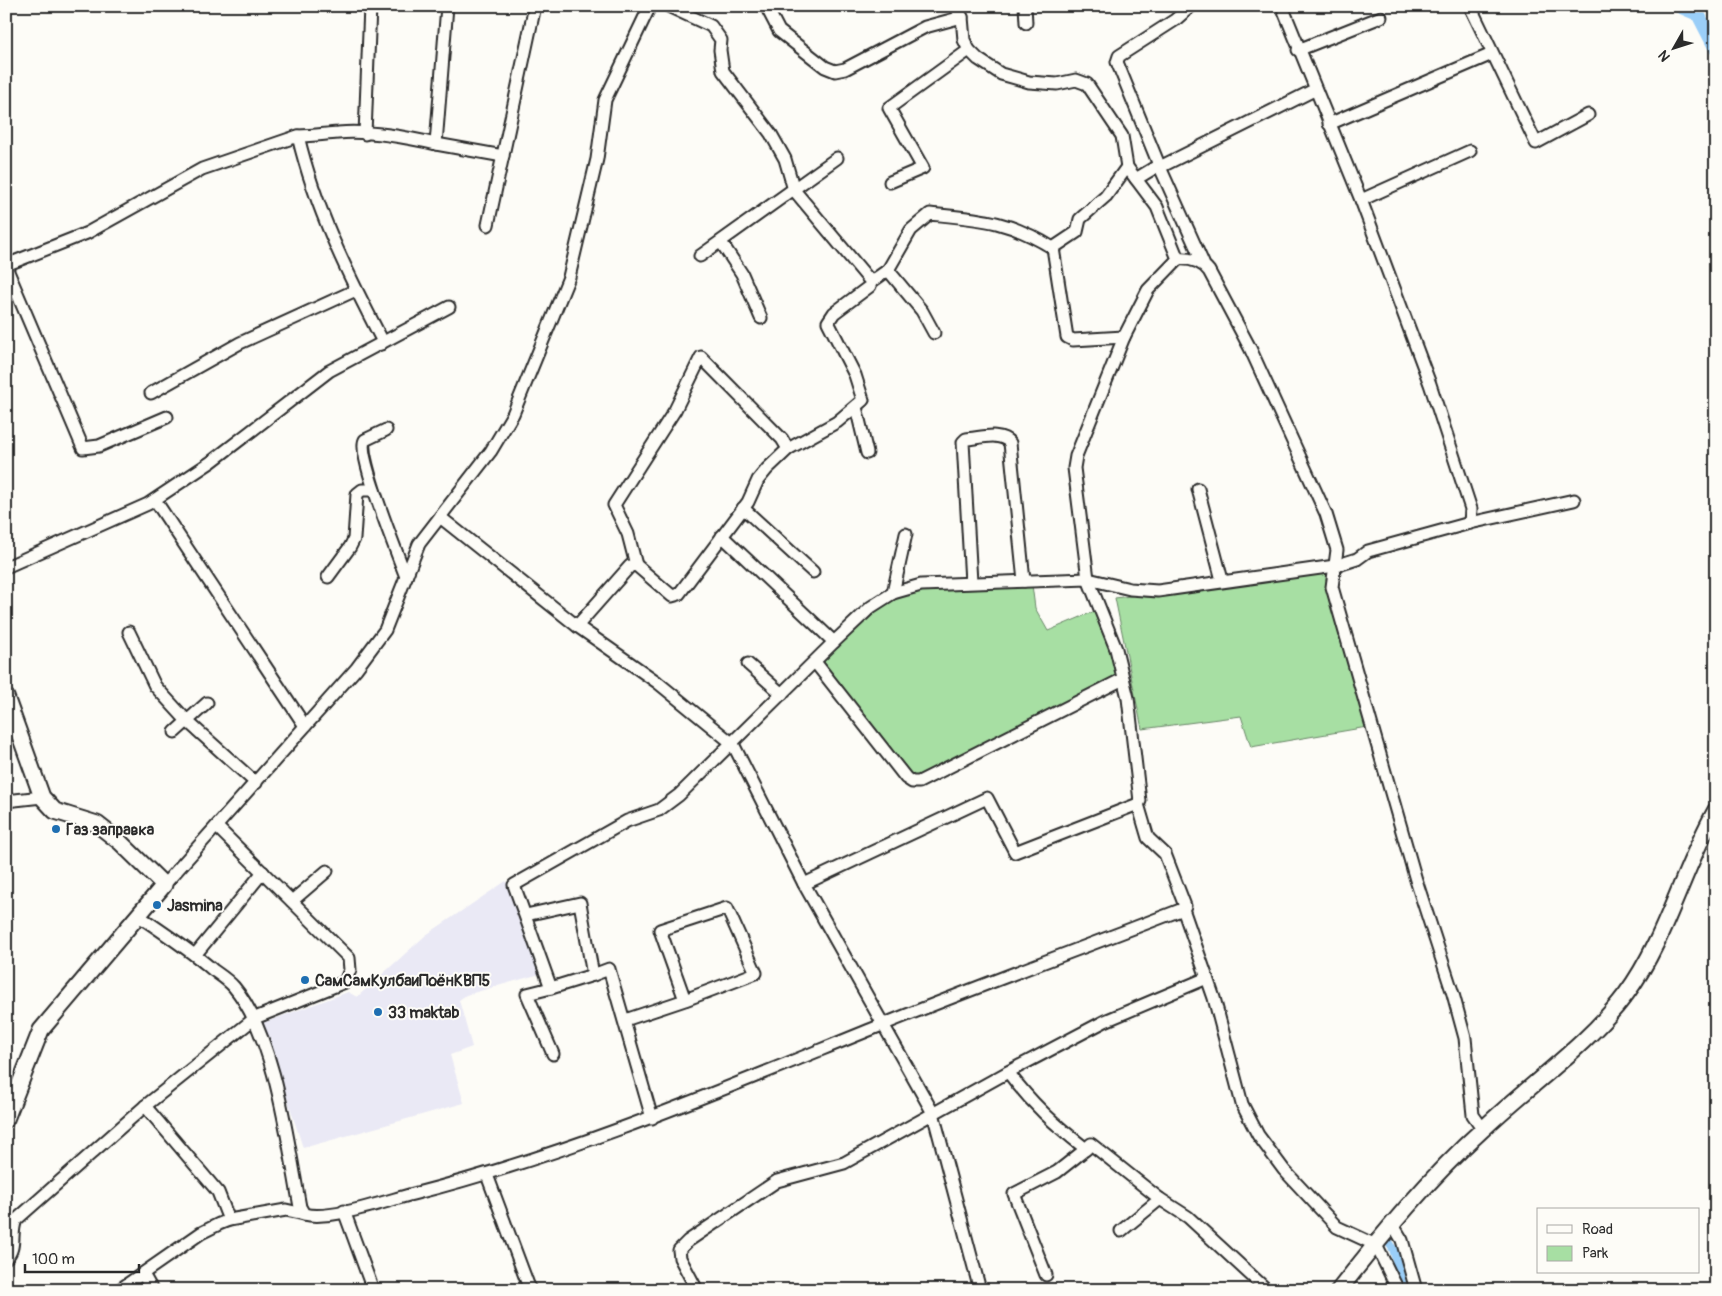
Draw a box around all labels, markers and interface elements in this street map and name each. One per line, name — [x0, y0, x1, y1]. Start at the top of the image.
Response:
north arrow — [1650, 22, 1700, 72]
text: N — [1655, 47, 1674, 65]
place label: Газ заправка — [66, 820, 155, 840]
marker: Газ заправка — [50, 823, 62, 835]
place label: Jasmina — [167, 896, 223, 916]
marker: Jasmina — [151, 899, 163, 911]
place label: СамСамКулбаиПоёнКВП5 — [315, 971, 491, 991]
marker: СамСамКулбаиПоёнКВП5 — [299, 974, 311, 986]
place label: 33 maktab — [388, 1003, 460, 1023]
marker: 33 maktab — [372, 1006, 384, 1018]
legend — [1537, 1208, 1700, 1274]
text: Road — [1582, 1220, 1613, 1239]
scale bar — [25, 1241, 139, 1273]
text: Park — [1582, 1244, 1609, 1263]
text: 100 m — [32, 1250, 75, 1269]

